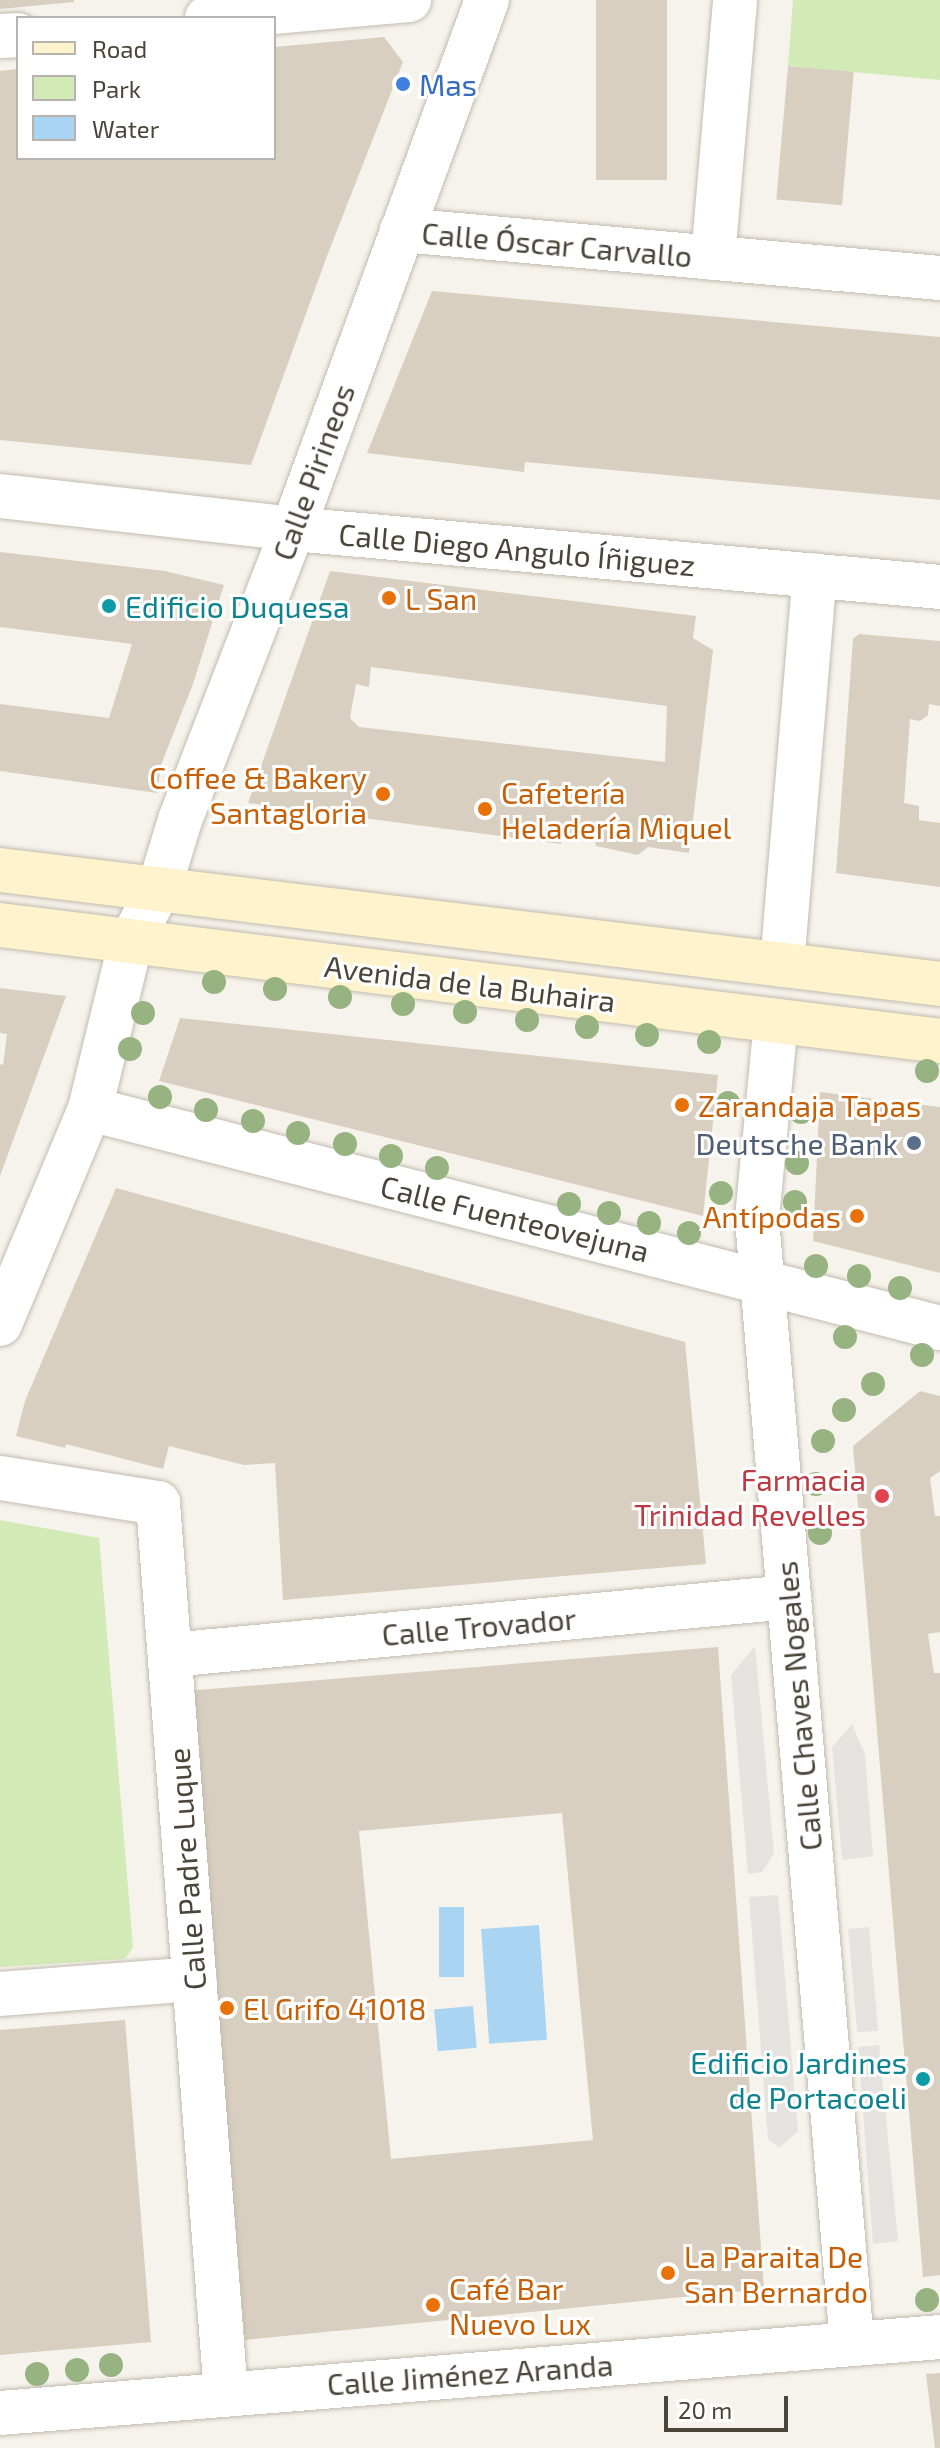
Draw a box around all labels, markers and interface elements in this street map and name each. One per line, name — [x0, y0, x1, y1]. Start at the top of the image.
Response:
legend — [16, 16, 276, 160]
text: Road — [92, 34, 147, 63]
place label: Mas — [419, 66, 477, 102]
text: Park — [92, 74, 141, 103]
marker: Mas — [394, 75, 412, 93]
text: Water — [92, 114, 159, 143]
street label: Calle Óscar Carvallo — [420, 214, 694, 274]
street label: Calle Pirineos — [265, 379, 361, 565]
street label: Calle Diego Angulo Íñiguez — [337, 515, 697, 583]
place label: L San — [405, 580, 478, 616]
place label: Edificio Duquesa — [125, 588, 349, 624]
marker: L San — [380, 589, 398, 607]
marker: Edificio Duquesa — [100, 597, 118, 615]
place label: Coffee & Bakery Santagloria — [149, 759, 367, 830]
place label: Cafetería Heladería Miquel — [501, 774, 731, 844]
marker: Coffee & Bakery Santagloria — [374, 785, 392, 803]
marker: Cafetería Heladería Miquel — [476, 800, 494, 818]
street label: Avenida de la Buhaira — [323, 947, 617, 1019]
place label: Zarandaja Tapas — [698, 1087, 922, 1123]
marker: Zarandaja Tapas — [673, 1096, 691, 1114]
place label: Deutsche Bank — [696, 1125, 898, 1161]
marker: Deutsche Bank — [905, 1134, 923, 1152]
street label: Calle Fuenteovejuna — [377, 1167, 653, 1269]
place label: Antípodas — [703, 1198, 841, 1234]
marker: Antípodas — [848, 1207, 866, 1225]
place label: Farmacia Trinidad Revelles — [634, 1461, 866, 1532]
marker: Farmacia Trinidad Revelles — [873, 1487, 891, 1505]
street label: Calle Chaves Nogales — [767, 1560, 829, 1852]
street label: Calle Trovador — [380, 1600, 578, 1652]
street label: Calle Padre Luque — [160, 1747, 212, 1991]
place label: El Grifo 41018 — [243, 1990, 427, 2026]
marker: El Grifo 41018 — [218, 1999, 236, 2017]
place label: Edificio Jardines de Portacoeli — [690, 2044, 907, 2114]
marker: Edificio Jardines de Portacoeli — [914, 2070, 932, 2088]
place label: La Paraita De San Bernardo — [684, 2238, 868, 2308]
marker: La Paraita De San Bernardo — [659, 2264, 677, 2282]
place label: Café Bar Nuevo Lux — [449, 2270, 591, 2340]
marker: Café Bar Nuevo Lux — [424, 2296, 442, 2314]
street label: Calle Jiménez Aranda — [325, 2346, 615, 2402]
scale bar — [668, 2380, 792, 2430]
text: 20 m — [678, 2395, 732, 2424]

